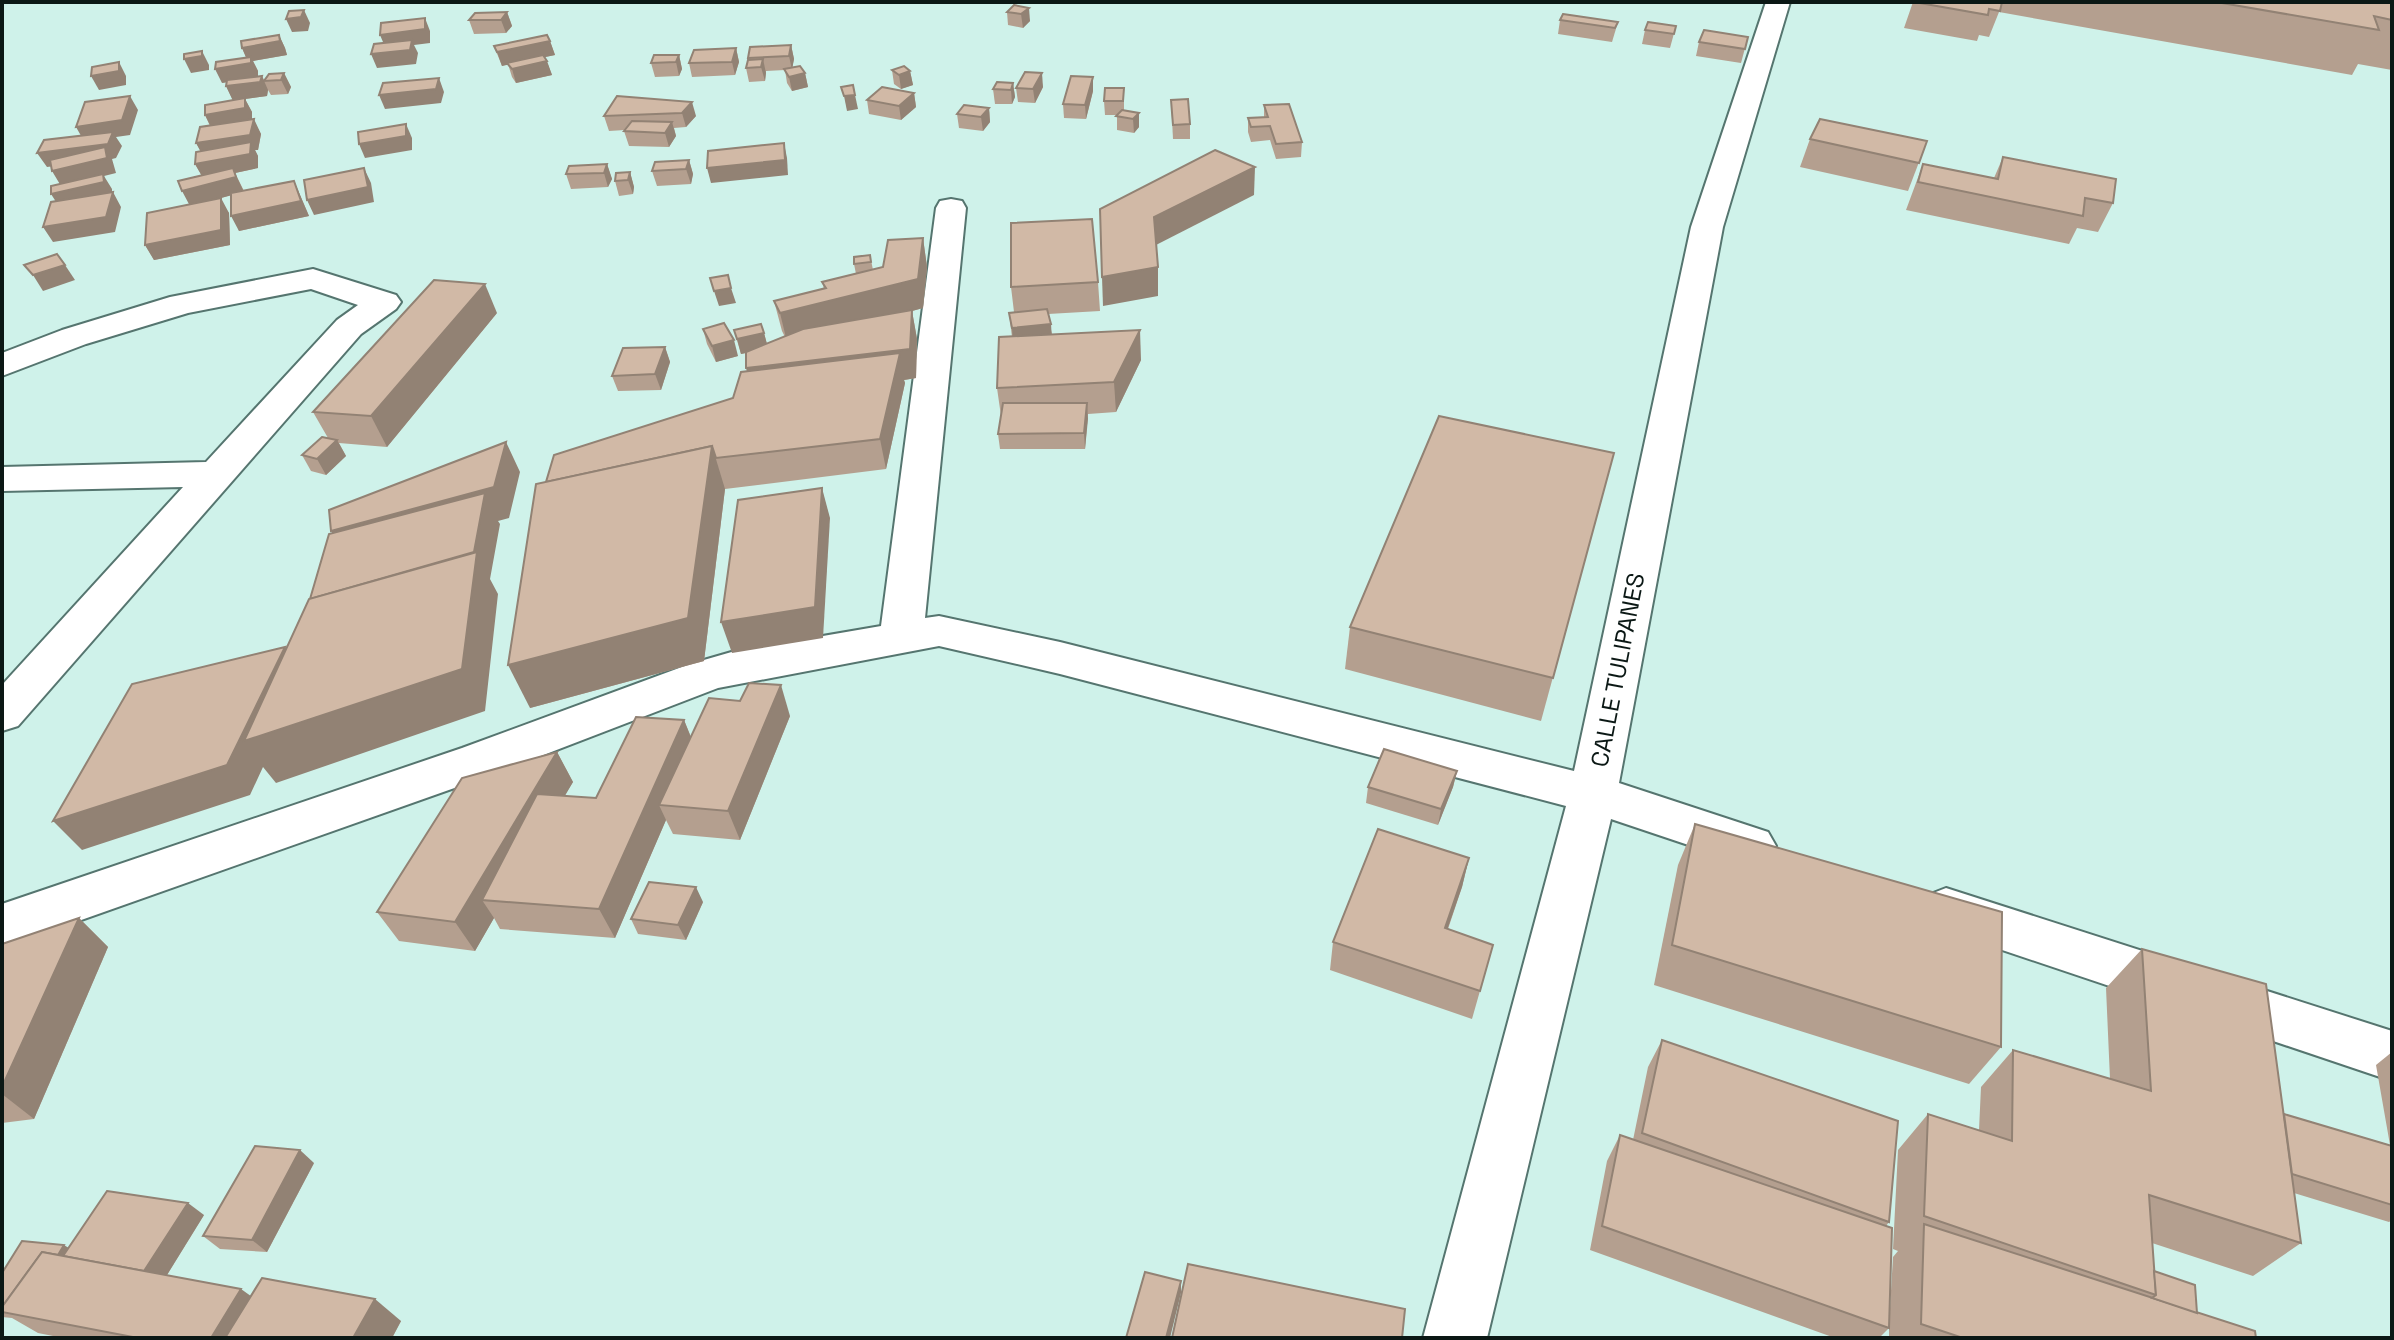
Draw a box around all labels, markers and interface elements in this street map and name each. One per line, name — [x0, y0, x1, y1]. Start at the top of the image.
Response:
street label: CALLE TULIPANES — [1583, 570, 1652, 770]

